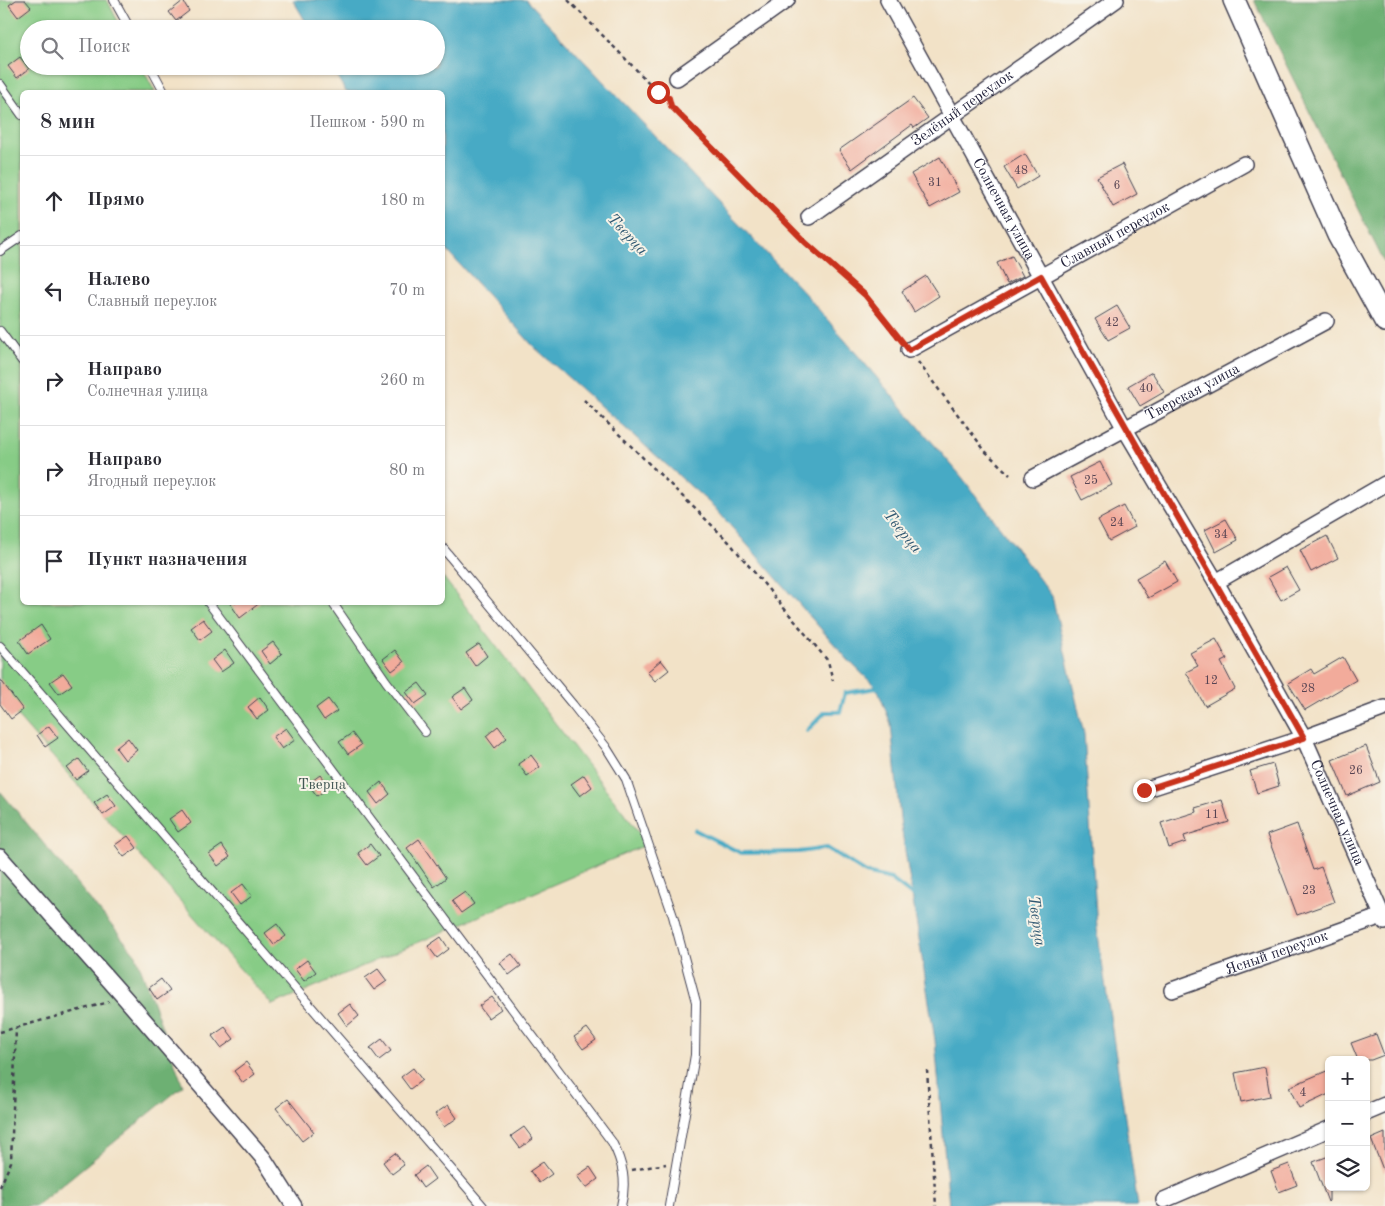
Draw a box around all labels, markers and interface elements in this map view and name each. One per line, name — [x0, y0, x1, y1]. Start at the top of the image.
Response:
search box — [20, 20, 445, 75]
icon: search — [38, 34, 66, 62]
text: Поиск — [78, 38, 130, 57]
street label: Зелёный переулок — [909, 67, 1017, 149]
route start — [647, 81, 670, 104]
text: 8 мин — [40, 112, 95, 133]
text: Пешком · 590 m — [309, 115, 425, 131]
street label: Солнечная улица — [969, 156, 1038, 263]
house number: 48 — [1014, 165, 1028, 177]
house number: 31 — [928, 177, 942, 189]
house number: 6 — [1114, 180, 1121, 192]
icon: ahead — [40, 187, 68, 215]
text: Прямо — [87, 191, 145, 210]
text: 180 m — [380, 193, 425, 209]
street label: Славный переулок — [1058, 199, 1173, 272]
water label: Тверца — [604, 211, 650, 259]
text: Налево — [87, 271, 150, 290]
icon: left — [40, 277, 68, 305]
text: 70 m — [389, 283, 425, 299]
text: Славный переулок — [87, 294, 217, 310]
house number: 42 — [1105, 317, 1119, 329]
text: Направо — [87, 361, 162, 380]
street label: Тверская улица — [1143, 361, 1243, 424]
icon: right — [40, 367, 68, 395]
text: 260 m — [380, 373, 425, 389]
house number: 40 — [1139, 383, 1153, 395]
text: Солнечная улица — [87, 384, 208, 400]
text: Направо — [87, 451, 162, 470]
icon: right — [40, 457, 68, 485]
text: 80 m — [389, 463, 425, 479]
text: Ягодный переулок — [87, 474, 216, 490]
house number: 25 — [1084, 474, 1098, 487]
water label: Тверца — [880, 507, 924, 557]
house number: 24 — [1110, 517, 1124, 529]
house number: 34 — [1214, 529, 1228, 541]
icon: arrive — [40, 547, 68, 575]
text: Пункт назначения — [87, 551, 247, 570]
house number: 12 — [1204, 675, 1218, 687]
house number: 28 — [1301, 683, 1315, 695]
street label: Солнечная улица — [1307, 758, 1367, 868]
house number: 26 — [1349, 765, 1363, 777]
park label: Тверца — [298, 778, 347, 793]
route end — [1133, 779, 1156, 802]
house number: 11 — [1205, 809, 1219, 821]
house number: 23 — [1302, 885, 1316, 897]
water label: Тверца — [1025, 895, 1048, 948]
street label: Ясный переулок — [1223, 928, 1330, 978]
map controls — [1325, 1056, 1370, 1191]
button: + — [1325, 1056, 1370, 1101]
house number: 4 — [1300, 1087, 1307, 1099]
button: − — [1325, 1101, 1370, 1146]
button: layers — [1325, 1146, 1370, 1191]

